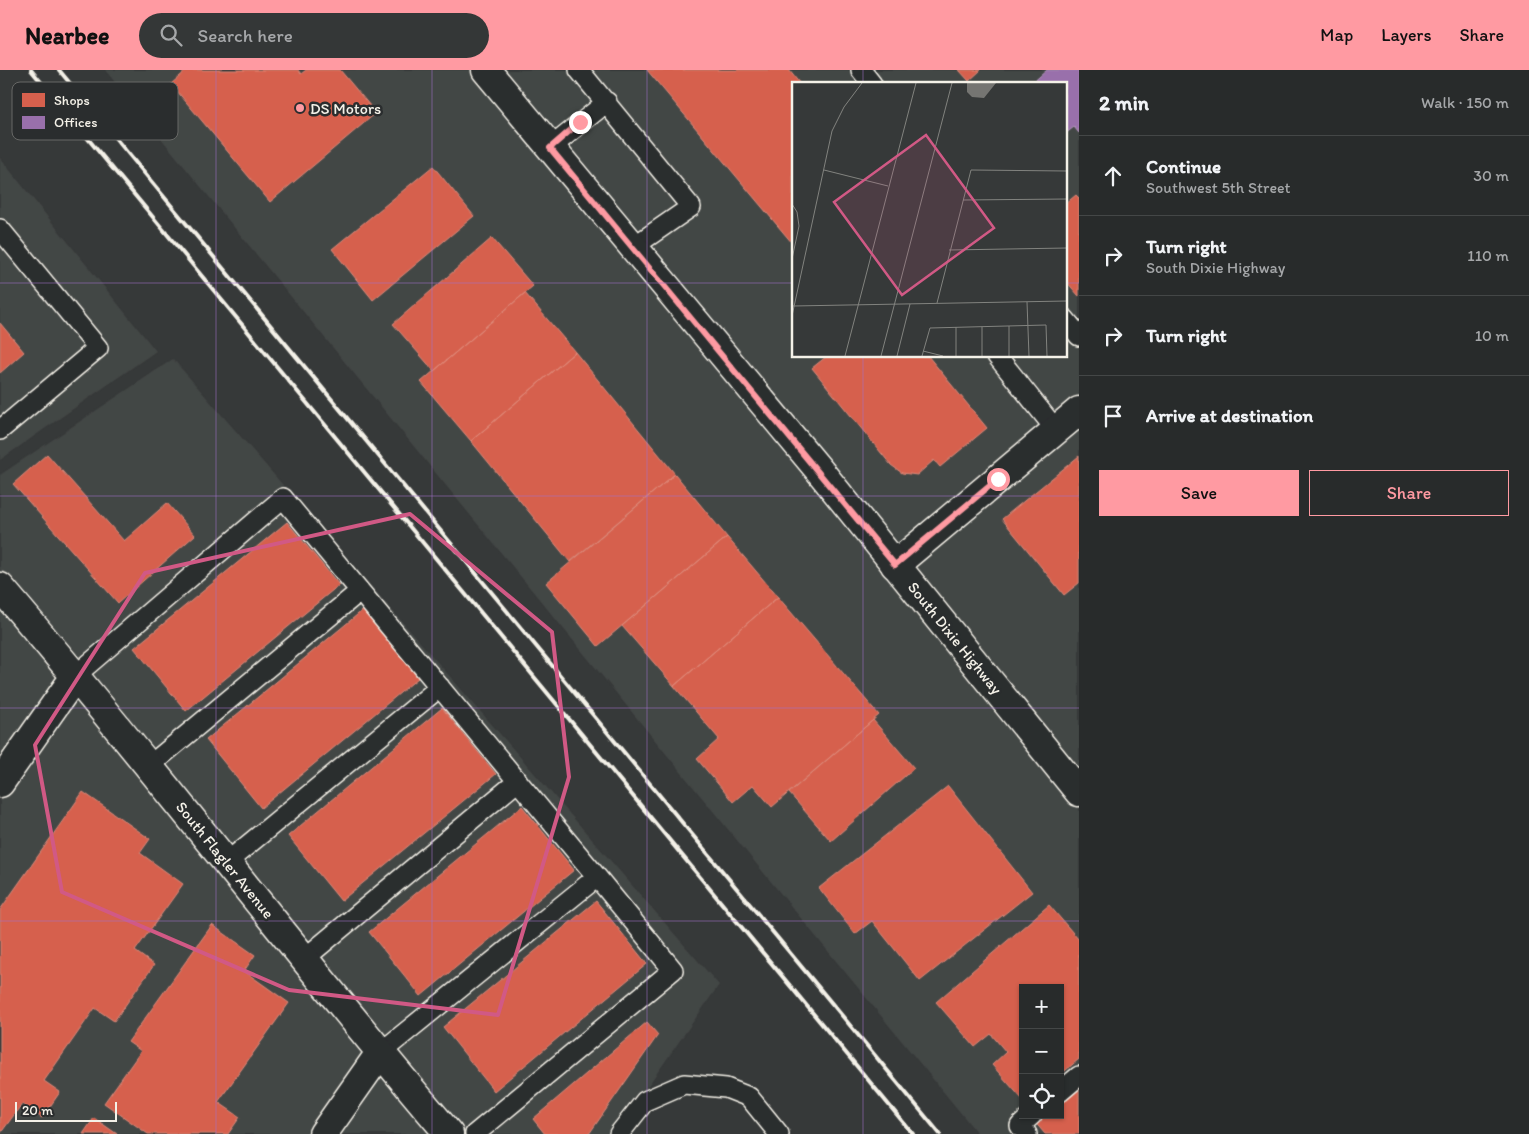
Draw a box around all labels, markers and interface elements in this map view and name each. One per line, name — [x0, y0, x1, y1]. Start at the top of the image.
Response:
search box — [139, 13, 489, 58]
text: Nearbee — [25, 21, 109, 50]
icon: search — [157, 21, 185, 49]
text: Search here — [197, 24, 293, 47]
text: Map — [1320, 24, 1353, 46]
text: Layers — [1381, 24, 1431, 46]
text: Share — [1459, 24, 1504, 46]
legend — [12, 82, 178, 140]
inset map — [792, 82, 1066, 358]
text: 2 min — [1099, 90, 1149, 115]
text: Shops — [54, 92, 90, 109]
text: Walk · 150 m — [1421, 93, 1509, 112]
place label: DS Motors — [310, 99, 381, 118]
marker: DS Motors — [294, 102, 306, 114]
route end — [569, 111, 592, 134]
text: Offices — [54, 114, 97, 131]
text: Continue — [1146, 155, 1221, 178]
icon: ahead — [1099, 162, 1127, 190]
text: 30 m — [1473, 166, 1509, 185]
text: Southwest 5th Street — [1146, 178, 1291, 197]
text: Turn right — [1146, 235, 1227, 258]
icon: right — [1099, 242, 1127, 270]
text: 110 m — [1467, 246, 1509, 265]
text: South Dixie Highway — [1146, 258, 1285, 277]
icon: right — [1099, 322, 1127, 350]
text: Turn right — [1146, 324, 1227, 347]
text: 10 m — [1475, 326, 1509, 345]
icon: arrive — [1099, 402, 1127, 430]
text: Arrive at destination — [1146, 404, 1313, 427]
route start — [987, 468, 1010, 491]
button: Save — [1099, 470, 1299, 516]
button: Share — [1309, 470, 1509, 516]
street label: South Dixie Highway — [904, 578, 1007, 698]
street label: South Flagler Avenue — [172, 798, 278, 922]
map controls — [1019, 984, 1064, 1119]
button: + — [1019, 984, 1064, 1029]
button: − — [1019, 1029, 1064, 1074]
button: locate — [1019, 1074, 1064, 1119]
scale bar — [15, 1099, 118, 1122]
text: 20 m — [22, 1102, 53, 1119]

